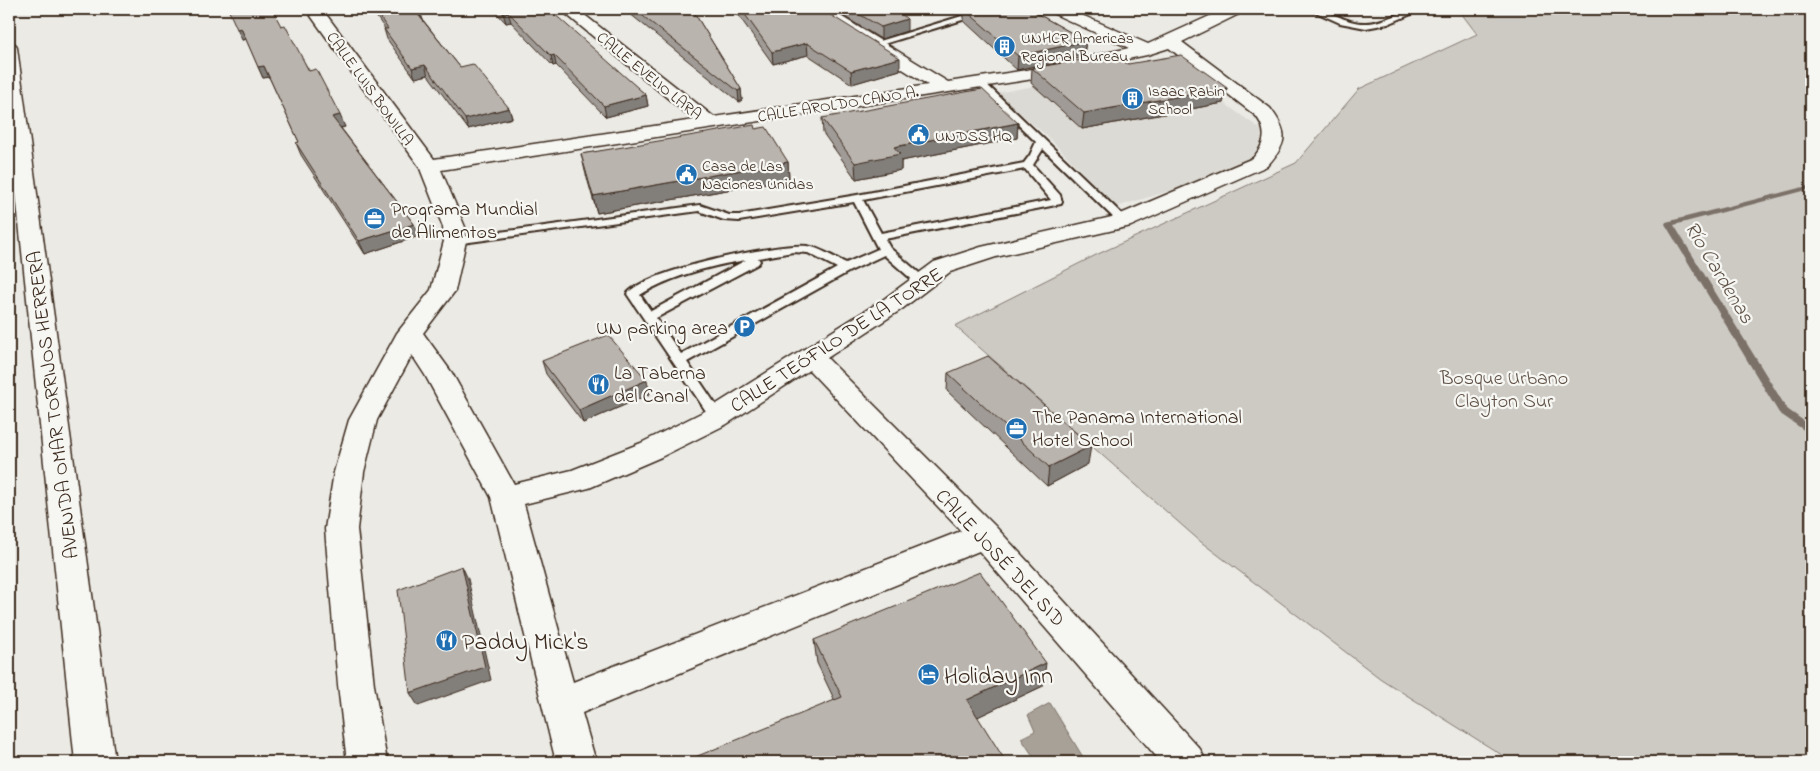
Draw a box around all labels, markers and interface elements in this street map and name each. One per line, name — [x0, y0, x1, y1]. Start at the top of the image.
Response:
street label: CALLE EVELIO LARA — [591, 26, 707, 127]
street label: CALLE LUIS BONILLA — [320, 27, 419, 151]
place label: UNHCR Americas Regional Bureau — [1021, 27, 1134, 69]
building icon: UNHCR Americas Regional Bureau — [993, 34, 1017, 58]
street label: CALLE AROLDO CANO A. — [756, 80, 921, 130]
place label: Isaac Rabin School — [1148, 80, 1225, 122]
building icon: Isaac Rabin School — [1120, 87, 1144, 111]
public building icon: UNDSS HQ — [907, 123, 931, 147]
place label: UNDSS HQ — [935, 125, 1012, 149]
place label: Casa de Las Naciones Unidas — [702, 155, 814, 197]
public building icon: Casa de Las Naciones Unidas — [674, 162, 698, 186]
place label: Programa Mundial de Alimentos — [391, 196, 538, 248]
office icon: Programa Mundial de Alimentos — [363, 207, 387, 231]
water label: Río Cardenas — [1676, 216, 1761, 330]
street label: AVENIDA OMAR TORRIJOS HERRERA — [21, 249, 88, 560]
street label: CALLE TEÓFILO DE LA TORRE — [725, 261, 950, 421]
place label: UN parking area — [596, 315, 728, 345]
parking icon: UN parking area — [732, 315, 756, 339]
place label: La Taberna del Canal — [614, 360, 706, 412]
park label: Bosque Urbano Clayton Sur — [1439, 365, 1568, 417]
restaurant icon: La Taberna del Canal — [586, 372, 610, 396]
place label: The Panama International Hotel School — [1032, 404, 1242, 456]
office icon: The Panama International Hotel School — [1004, 416, 1028, 440]
street label: CALLE JOSÉ DEL SID — [927, 483, 1071, 634]
place label: Paddy Mick's — [462, 626, 589, 662]
restaurant icon: Paddy Mick's — [434, 629, 458, 653]
place label: Holiday Inn — [944, 660, 1053, 696]
hotel icon: Holiday Inn — [916, 663, 940, 687]

